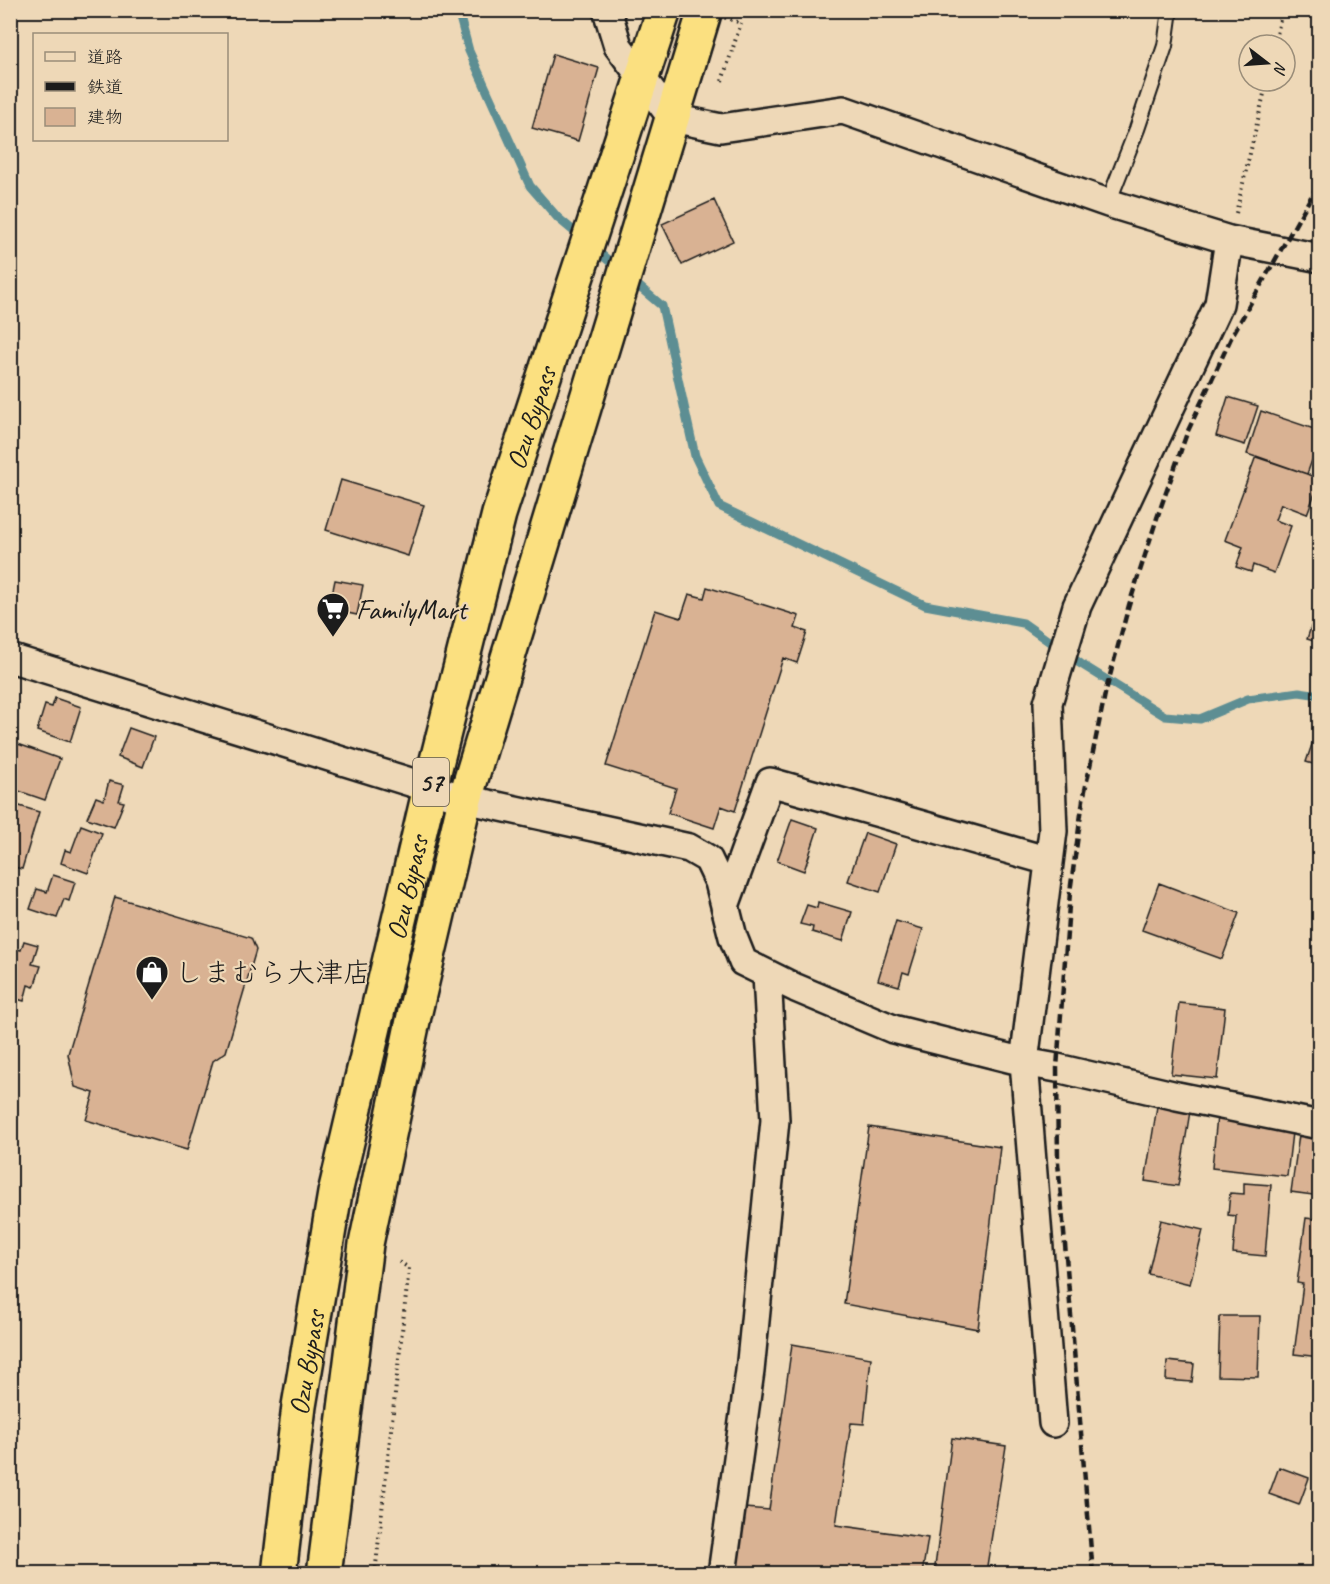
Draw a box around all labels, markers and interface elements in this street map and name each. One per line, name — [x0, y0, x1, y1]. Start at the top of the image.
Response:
legend — [33, 33, 228, 141]
north arrow — [1237, 33, 1297, 93]
text: 道路 — [87, 46, 123, 68]
text: N — [1268, 59, 1291, 78]
text: 鉄道 — [87, 76, 123, 98]
text: 建物 — [87, 106, 123, 128]
street label: Ozu Bypass — [498, 360, 565, 474]
supermarket icon: FamilyMart — [315, 591, 351, 638]
place label: FamilyMart — [356, 592, 469, 627]
road number: 57 — [413, 758, 449, 806]
street label: Ozu Bypass — [378, 830, 437, 943]
shop icon: しまむら大津店 — [134, 954, 170, 1001]
place label: しまむら大津店 — [175, 955, 371, 990]
street label: Ozu Bypass — [281, 1305, 333, 1417]

